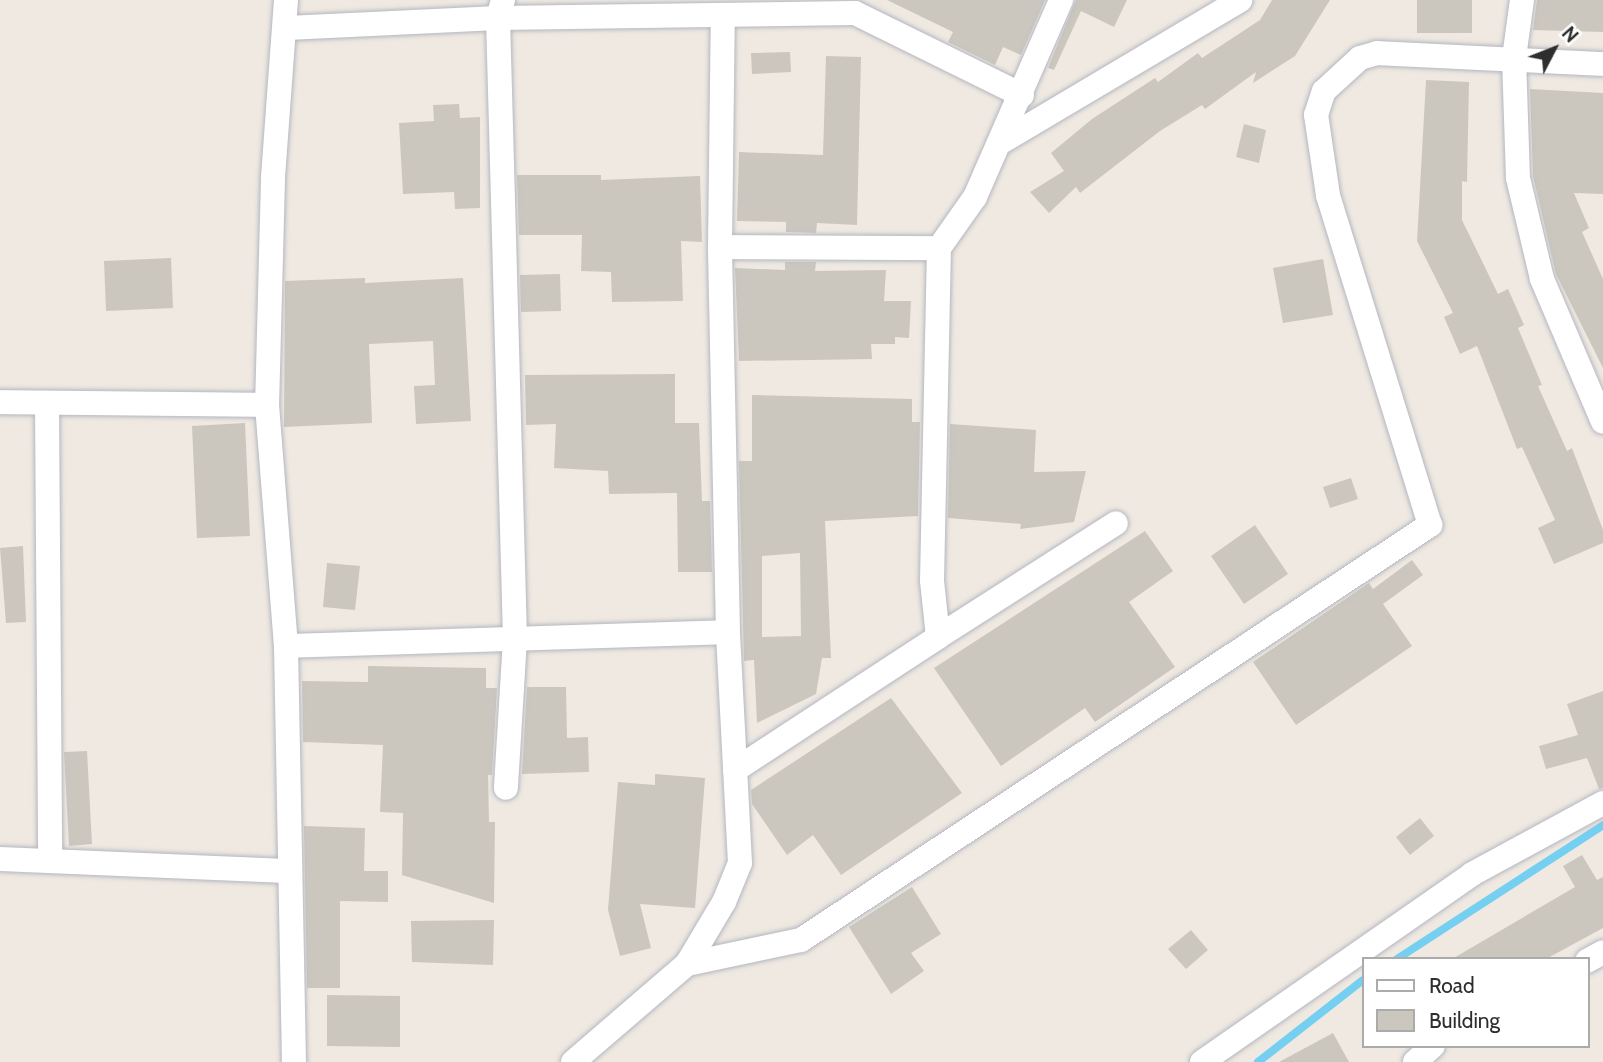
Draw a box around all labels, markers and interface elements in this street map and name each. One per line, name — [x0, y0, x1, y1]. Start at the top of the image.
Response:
north arrow — [1519, 14, 1589, 84]
text: N — [1557, 22, 1583, 47]
legend — [1362, 957, 1589, 1048]
text: Road — [1429, 973, 1475, 998]
text: Building — [1429, 1008, 1500, 1033]

